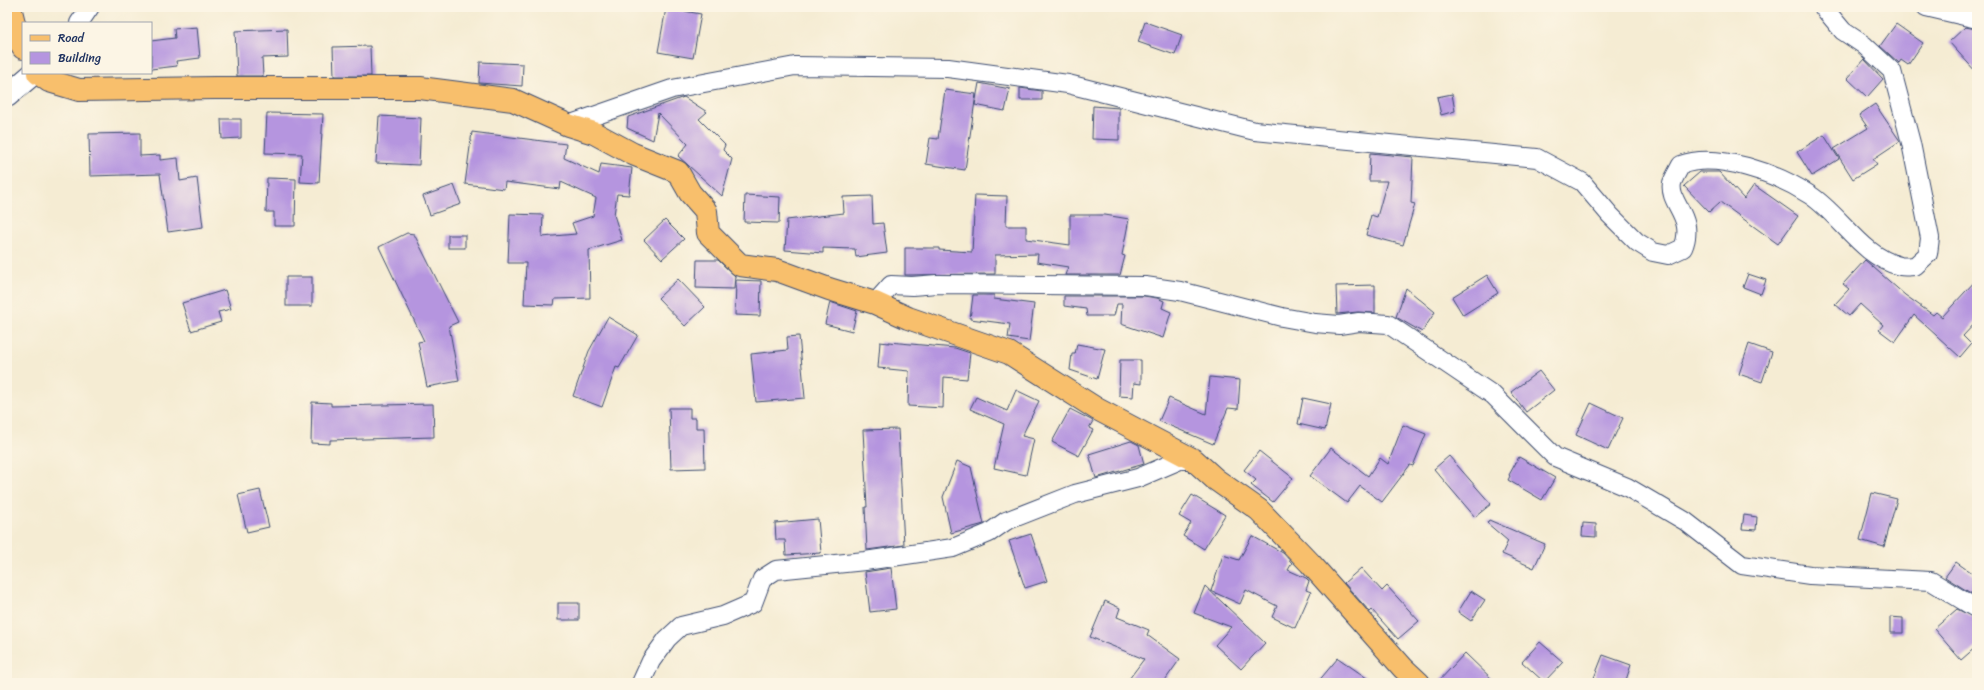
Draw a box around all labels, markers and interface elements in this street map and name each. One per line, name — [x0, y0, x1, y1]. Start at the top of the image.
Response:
legend — [22, 22, 152, 74]
text: Road — [58, 27, 85, 49]
text: Building — [58, 47, 101, 69]

